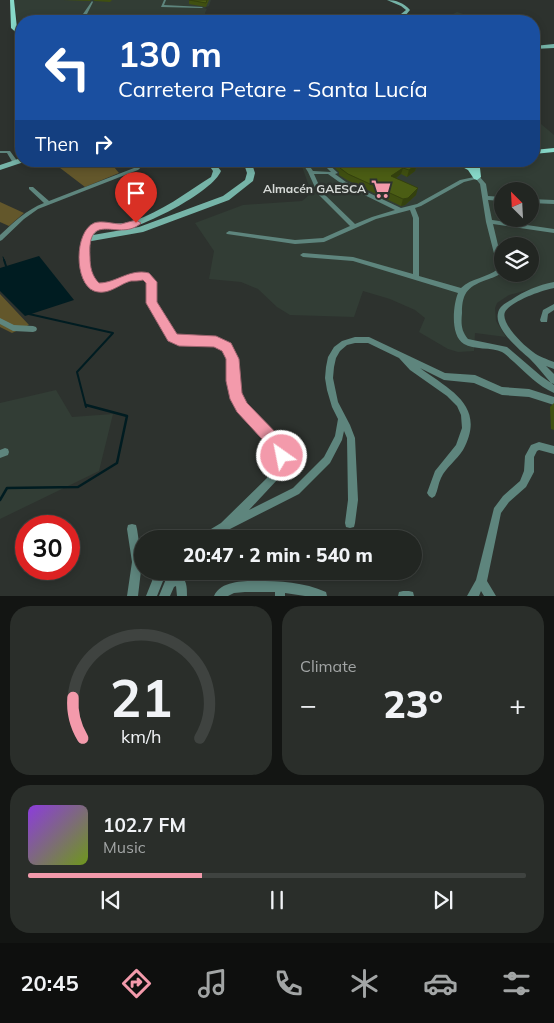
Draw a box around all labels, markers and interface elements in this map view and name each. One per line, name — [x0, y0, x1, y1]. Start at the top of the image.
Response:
text: 130 m — [118, 32, 222, 76]
icon: left — [35, 35, 100, 100]
text: Carretera Petare - Santa Lucía — [118, 75, 428, 103]
icon: right — [89, 130, 117, 158]
text: Then — [35, 132, 79, 156]
pin — [115, 172, 157, 223]
supermarket icon: Almacén GAESCA — [370, 178, 392, 200]
icon: arrive — [122, 179, 150, 207]
place label: Almacén GAESCA — [263, 181, 366, 196]
north arrow — [494, 182, 539, 228]
map controls — [494, 182, 539, 282]
button: layers — [494, 237, 539, 282]
position arrow — [255, 429, 307, 481]
speed limit sign: 30 — [15, 515, 80, 580]
text: 20:47 · 2 min · 540 m — [183, 543, 373, 567]
text: Climate — [300, 656, 356, 676]
text: 21 — [110, 665, 172, 730]
text: 23° — [383, 680, 443, 728]
text: − — [300, 687, 317, 722]
text: + — [509, 687, 526, 722]
text: km/h — [121, 725, 161, 747]
text: 102.7 FM — [103, 813, 186, 837]
text: Music — [103, 837, 146, 857]
icon: previous — [97, 886, 125, 914]
icon: pause — [263, 886, 291, 914]
icon: next — [429, 886, 457, 914]
icon: directions — [119, 966, 154, 1001]
icon: music — [195, 966, 230, 1001]
icon: phone — [271, 966, 306, 1001]
icon: climate — [347, 966, 382, 1001]
icon: car — [423, 966, 458, 1001]
icon: filters — [499, 966, 534, 1001]
text: 20:45 — [20, 969, 79, 997]

